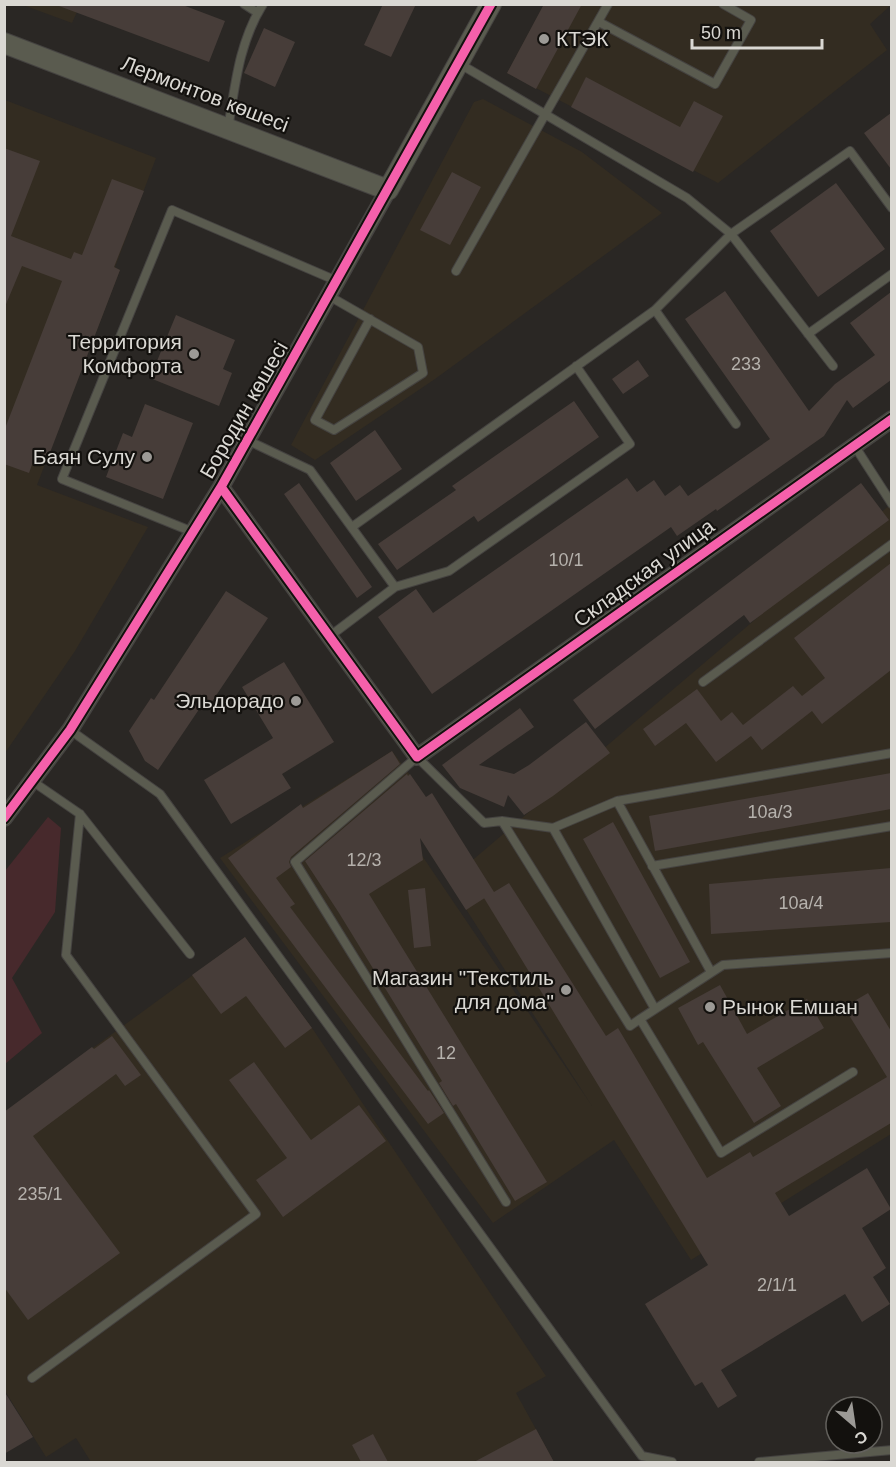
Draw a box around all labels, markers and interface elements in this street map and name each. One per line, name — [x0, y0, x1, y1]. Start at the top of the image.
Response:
scale bar — [692, 12, 822, 50]
text: 50 m — [701, 23, 741, 43]
place label: КТЭК — [556, 27, 609, 50]
marker: КТЭК — [537, 32, 551, 46]
street label: Лермонтов көшесі — [118, 51, 292, 136]
place label: Территория Комфорта — [68, 330, 182, 377]
street label: Бородин көшесі — [195, 337, 292, 482]
marker: Территория Комфорта — [187, 347, 201, 361]
house number: 233 — [731, 354, 761, 374]
place label: Баян Сулу — [33, 445, 135, 468]
marker: Баян Сулу — [140, 450, 154, 464]
street label: Складская улица — [569, 514, 718, 631]
house number: 10/1 — [548, 550, 584, 570]
place label: Эльдорадо — [175, 689, 284, 712]
marker: Эльдорадо — [289, 694, 303, 708]
house number: 10а/3 — [747, 802, 793, 822]
house number: 12/3 — [346, 850, 382, 870]
house number: 10а/4 — [778, 893, 824, 913]
place label: Магазин "Текстиль для дома" — [372, 966, 554, 1013]
marker: Магазин "Текстиль для дома" — [559, 983, 573, 997]
place label: Рынок Емшан — [722, 995, 858, 1018]
marker: Рынок Емшан — [703, 1000, 717, 1014]
house number: 12 — [436, 1043, 456, 1063]
house number: 235/1 — [17, 1184, 63, 1204]
house number: 2/1/1 — [757, 1275, 797, 1295]
north arrow — [824, 1395, 884, 1455]
text: С — [851, 1427, 870, 1448]

